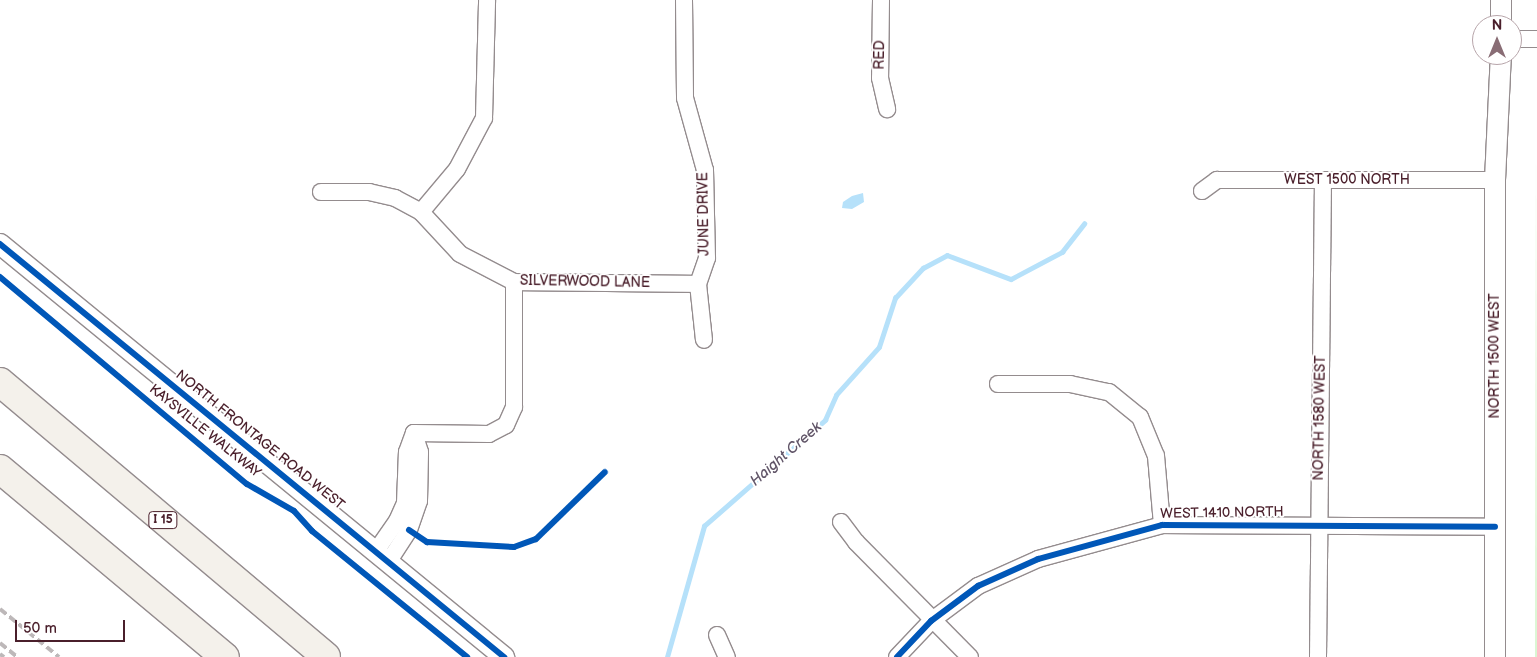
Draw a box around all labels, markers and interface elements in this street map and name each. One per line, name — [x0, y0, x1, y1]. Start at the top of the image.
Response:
north arrow — [1472, 15, 1522, 65]
text: N — [1492, 17, 1502, 34]
street label: RED — [871, 40, 889, 70]
street label: JUNE DRIVE — [695, 172, 713, 256]
street label: WEST 1500 NORTH — [1284, 172, 1410, 188]
street label: SILVERWOOD LANE — [520, 272, 650, 292]
street label: NORTH 1500 WEST — [1487, 293, 1503, 419]
street label: NORTH 1580 WEST — [1311, 355, 1329, 481]
street label: NORTH FRONTAGE ROAD WEST — [172, 366, 348, 514]
street label: KAYSVILLE WALKWAY — [146, 381, 264, 481]
water label: Haight Creek — [747, 418, 825, 490]
street label: WEST 1410 NORTH — [1160, 504, 1284, 522]
road number: I 15 — [148, 510, 178, 530]
scale bar — [18, 610, 128, 642]
text: 50 m — [23, 619, 57, 638]

